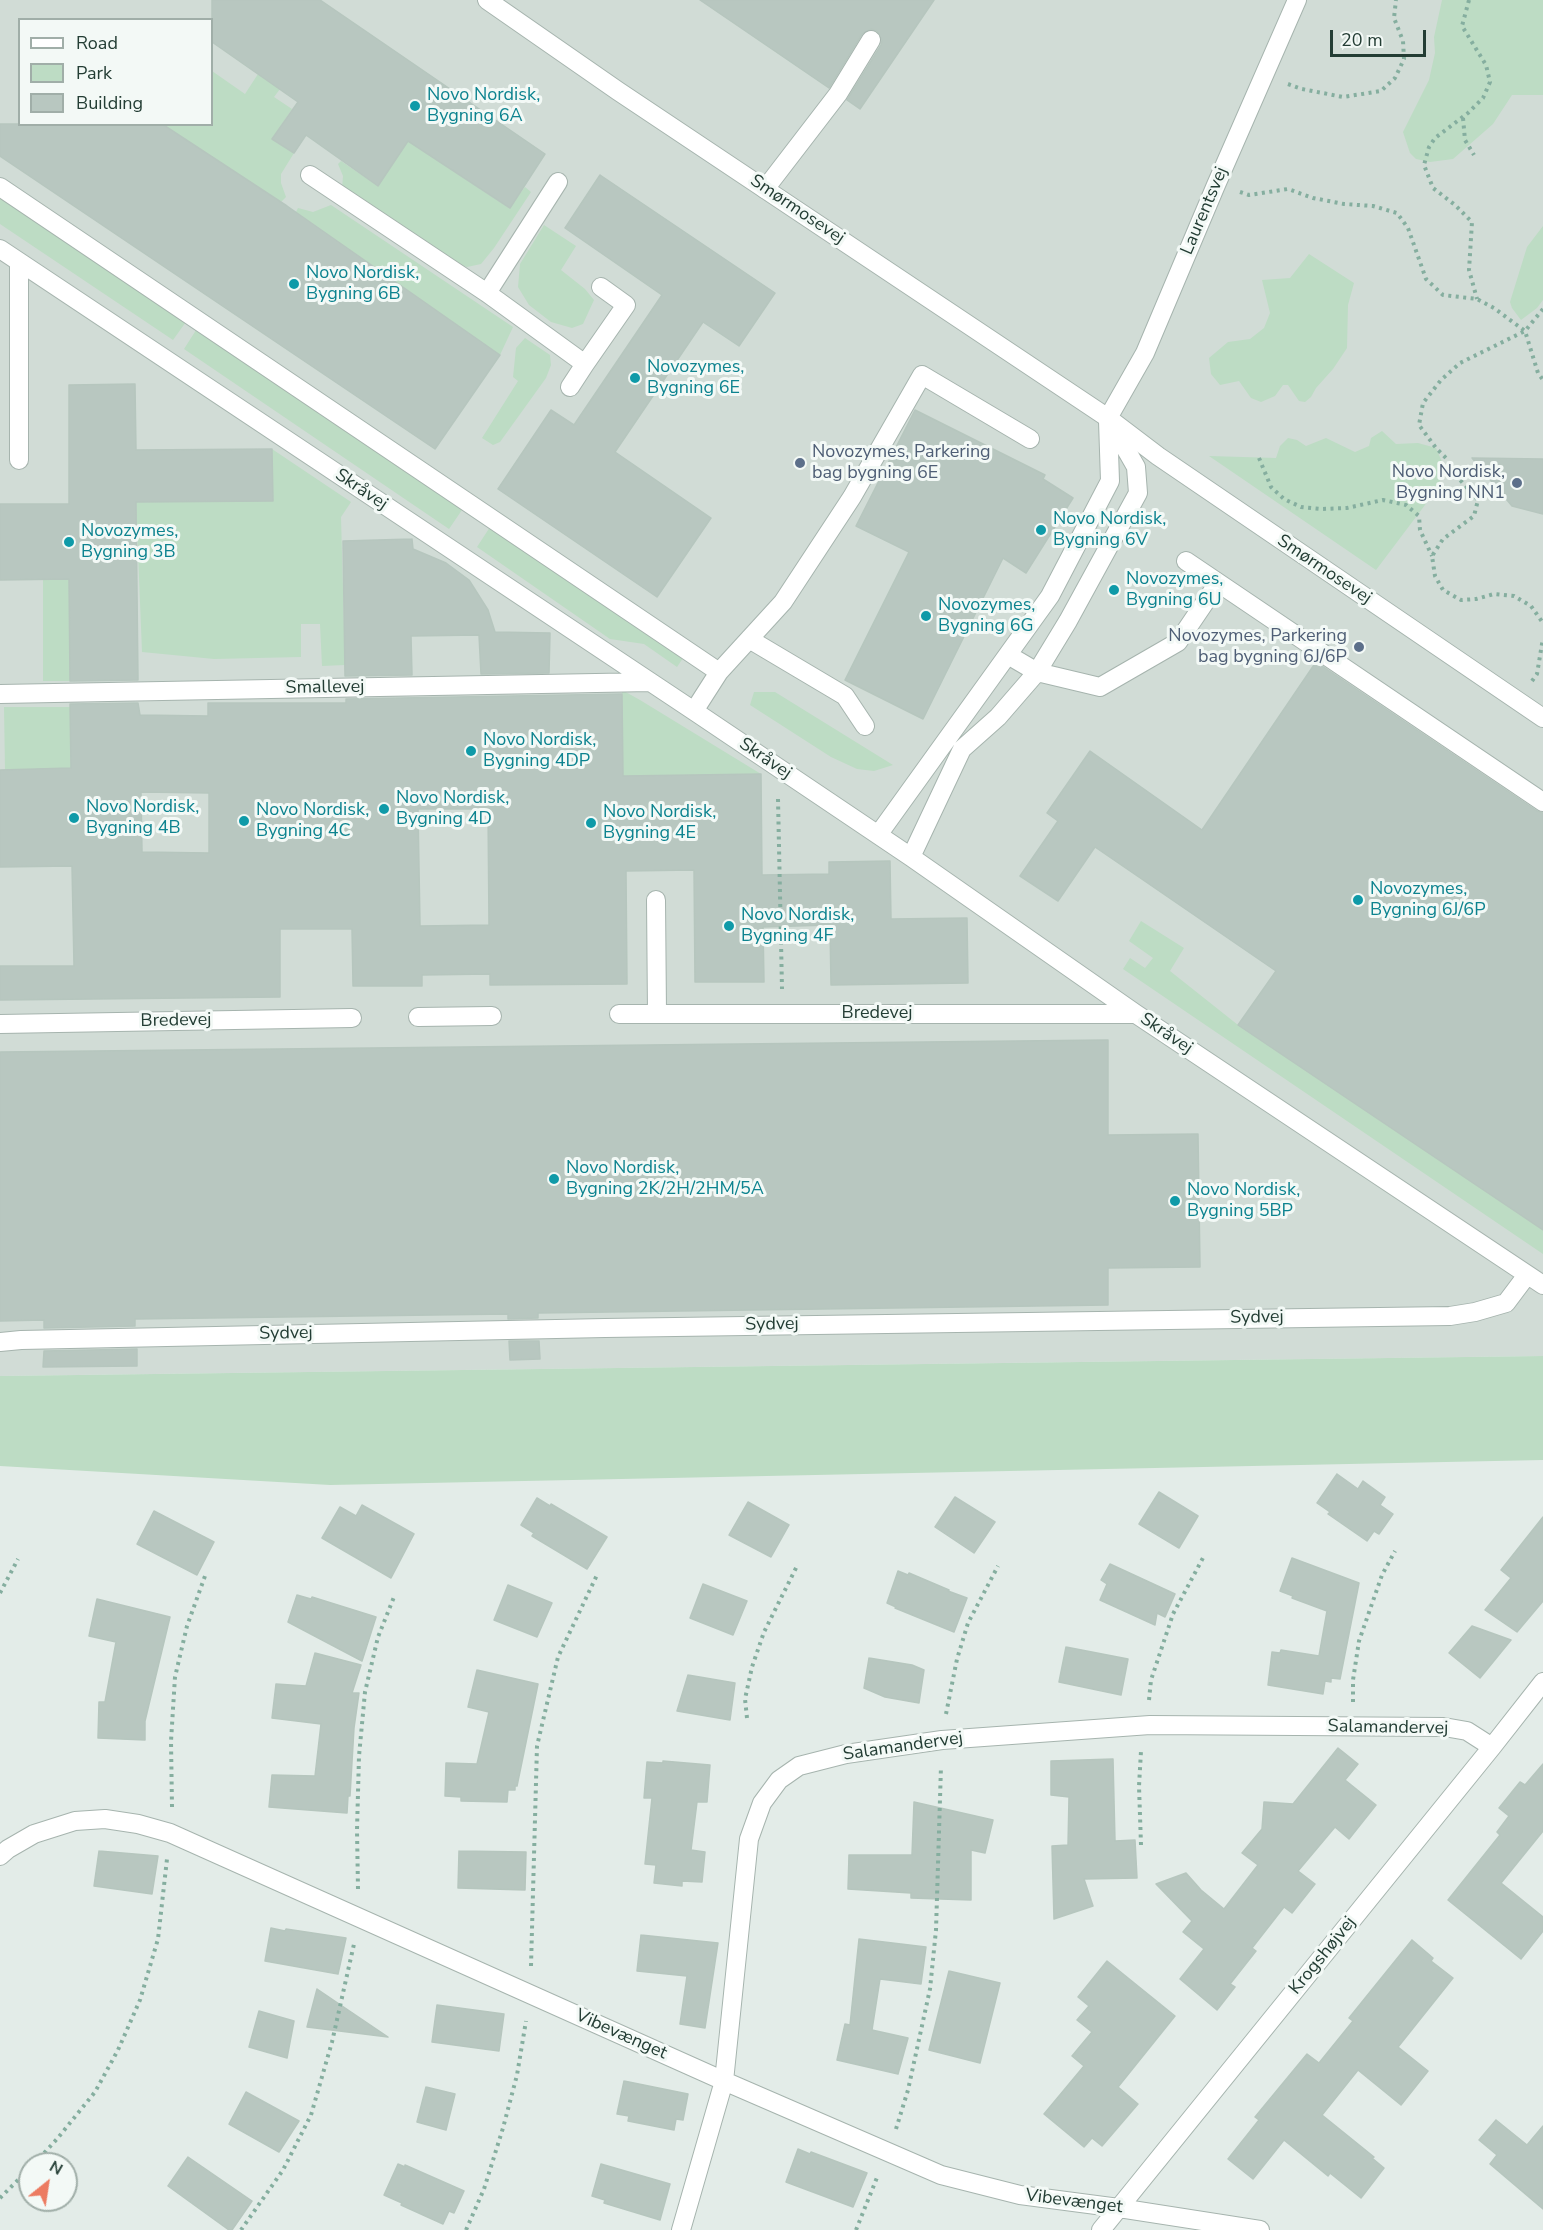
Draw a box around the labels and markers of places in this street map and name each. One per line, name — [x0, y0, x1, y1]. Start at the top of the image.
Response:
place label: Novo Nordisk, Bygning 6A — [427, 85, 540, 128]
marker: Novo Nordisk, Bygning 6A — [408, 99, 422, 113]
place label: Novo Nordisk, Bygning 6B — [306, 263, 419, 306]
marker: Novo Nordisk, Bygning 6B — [287, 277, 301, 291]
place label: Novozymes, Bygning 6E — [647, 357, 744, 400]
marker: Novozymes, Bygning 6E — [628, 371, 642, 385]
place label: Novozymes, Parkering bag bygning 6E — [812, 442, 991, 484]
marker: Novozymes, Parkering bag bygning 6E — [793, 456, 807, 470]
place label: Novo Nordisk, Bygning NN1 — [1392, 462, 1505, 504]
marker: Novo Nordisk, Bygning NN1 — [1510, 476, 1524, 490]
place label: Novo Nordisk, Bygning 6V — [1053, 509, 1166, 552]
place label: Novozymes, Bygning 3B — [81, 521, 178, 564]
marker: Novo Nordisk, Bygning 6V — [1034, 523, 1048, 537]
marker: Novozymes, Bygning 3B — [62, 535, 76, 549]
place label: Novozymes, Bygning 6U — [1126, 569, 1223, 612]
marker: Novozymes, Bygning 6U — [1107, 583, 1121, 597]
place label: Novozymes, Bygning 6G — [938, 595, 1035, 638]
marker: Novozymes, Bygning 6G — [919, 609, 933, 623]
place label: Novozymes, Parkering bag bygning 6J/6P — [1168, 626, 1347, 668]
marker: Novozymes, Parkering bag bygning 6J/6P — [1352, 640, 1366, 654]
place label: Novo Nordisk, Bygning 4DP — [483, 730, 596, 772]
marker: Novo Nordisk, Bygning 4DP — [464, 744, 478, 758]
place label: Novo Nordisk, Bygning 4D — [396, 788, 509, 830]
place label: Novo Nordisk, Bygning 4B — [86, 797, 199, 840]
place label: Novo Nordisk, Bygning 4C — [256, 800, 369, 842]
marker: Novo Nordisk, Bygning 4D — [377, 802, 391, 816]
place label: Novo Nordisk, Bygning 4E — [603, 802, 716, 844]
marker: Novo Nordisk, Bygning 4B — [67, 811, 81, 825]
marker: Novo Nordisk, Bygning 4C — [237, 814, 251, 828]
marker: Novo Nordisk, Bygning 4E — [584, 816, 598, 830]
place label: Novozymes, Bygning 6J/6P — [1370, 879, 1486, 922]
marker: Novozymes, Bygning 6J/6P — [1351, 893, 1365, 907]
place label: Novo Nordisk, Bygning 4F — [741, 905, 854, 948]
marker: Novo Nordisk, Bygning 4F — [722, 919, 736, 933]
place label: Novo Nordisk, Bygning 2K/2H/2HM/5A — [566, 1158, 764, 1200]
marker: Novo Nordisk, Bygning 2K/2H/2HM/5A — [547, 1172, 561, 1186]
place label: Novo Nordisk, Bygning 5BP — [1187, 1180, 1300, 1222]
marker: Novo Nordisk, Bygning 5BP — [1168, 1194, 1182, 1208]

